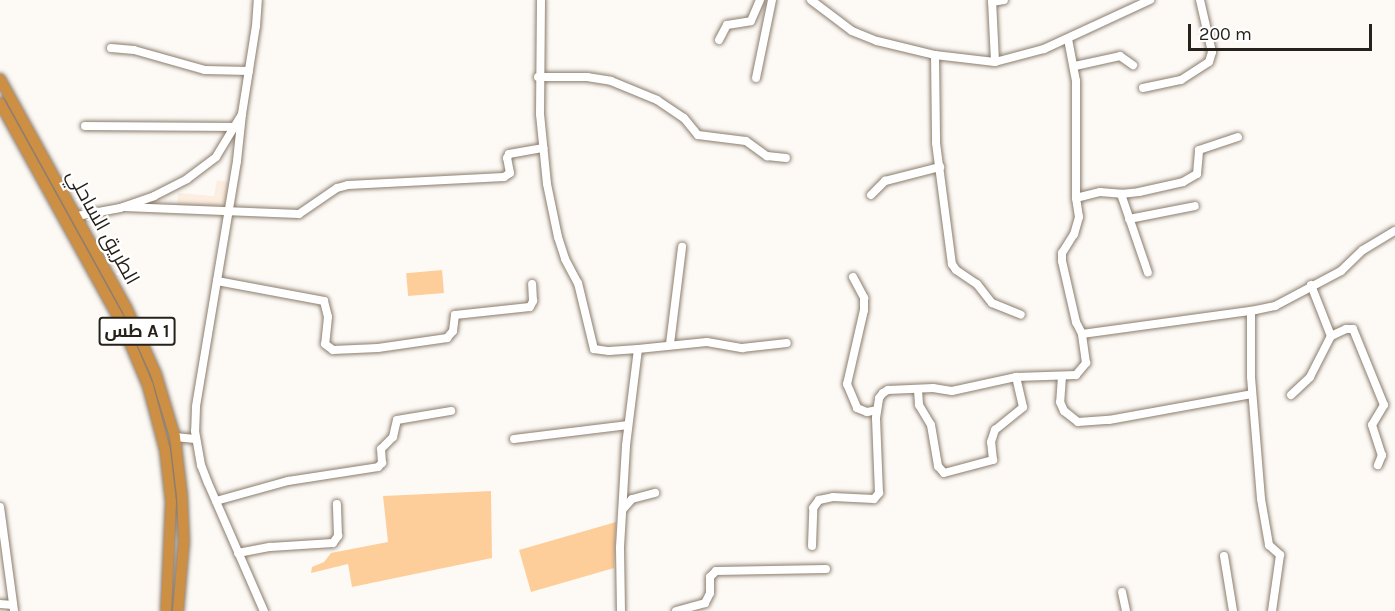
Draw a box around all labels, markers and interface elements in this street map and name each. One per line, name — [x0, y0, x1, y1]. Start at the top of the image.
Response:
scale bar — [1191, 12, 1376, 50]
text: 200 m — [1199, 23, 1252, 45]
street label: الطريق الساحلي — [62, 165, 144, 289]
road number: طس A 1 — [98, 316, 176, 346]

